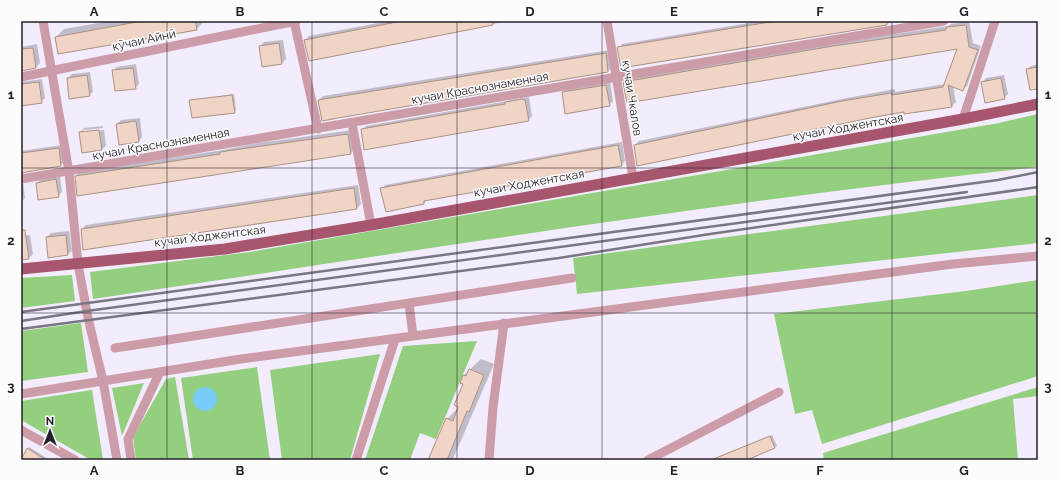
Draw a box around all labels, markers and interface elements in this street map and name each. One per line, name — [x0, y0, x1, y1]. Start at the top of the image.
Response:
text: A — [90, 4, 99, 19]
text: B — [236, 4, 245, 19]
text: C — [380, 4, 389, 19]
text: D — [525, 4, 535, 19]
text: E — [670, 4, 678, 19]
text: F — [816, 4, 824, 19]
text: G — [959, 4, 969, 19]
street label: кӯчаи Айнӣ — [111, 26, 177, 54]
street label: кучаи Чкалов — [619, 59, 645, 137]
street label: кучаи Краснознаменная — [410, 69, 550, 107]
text: 1 — [8, 87, 15, 102]
text: 1 — [1045, 87, 1052, 102]
street label: кучаи Ходжентская — [792, 110, 904, 144]
street label: кучаи Краснознаменная — [91, 125, 231, 163]
street label: кучаи Ходжентская — [473, 166, 585, 200]
street label: кучаи Ходжентская — [153, 222, 267, 250]
text: 2 — [7, 233, 15, 248]
text: 2 — [1044, 233, 1052, 248]
text: 3 — [7, 379, 15, 394]
text: 3 — [1044, 379, 1052, 394]
north arrow — [30, 411, 70, 451]
text: N — [46, 415, 54, 428]
text: A — [90, 463, 99, 478]
text: B — [236, 463, 245, 478]
text: C — [380, 463, 389, 478]
text: D — [525, 463, 535, 478]
text: E — [670, 463, 678, 478]
text: F — [816, 463, 824, 478]
text: G — [959, 463, 969, 478]

